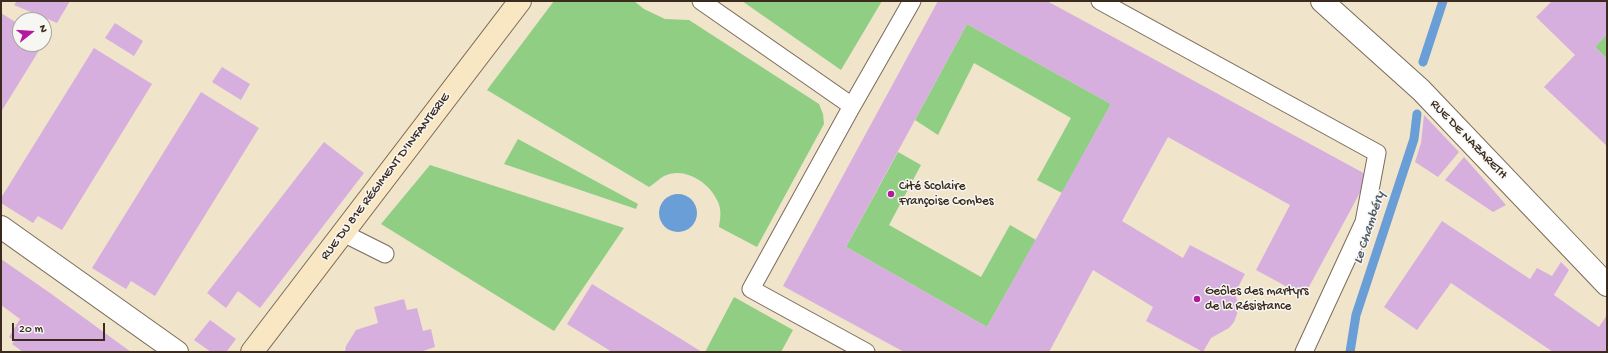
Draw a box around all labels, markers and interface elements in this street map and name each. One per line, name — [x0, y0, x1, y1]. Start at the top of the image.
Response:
north arrow — [12, 12, 52, 52]
text: N — [36, 24, 49, 34]
street label: RUE DU 81E RÉGIMENT D'INFANTERIE — [318, 90, 454, 264]
street label: RUE DE NAZARETH — [1426, 97, 1510, 183]
place label: Cité Scolaire Françoise Combes — [899, 179, 994, 210]
marker: Cité Scolaire Françoise Combes — [886, 189, 896, 199]
water label: Le Chambéry — [1350, 190, 1390, 266]
place label: Geôles des martyrs de la Résistance — [1205, 284, 1308, 315]
marker: Geôles des martyrs de la Résistance — [1192, 294, 1202, 304]
scale bar — [14, 315, 107, 341]
text: 20 m — [19, 323, 43, 337]

